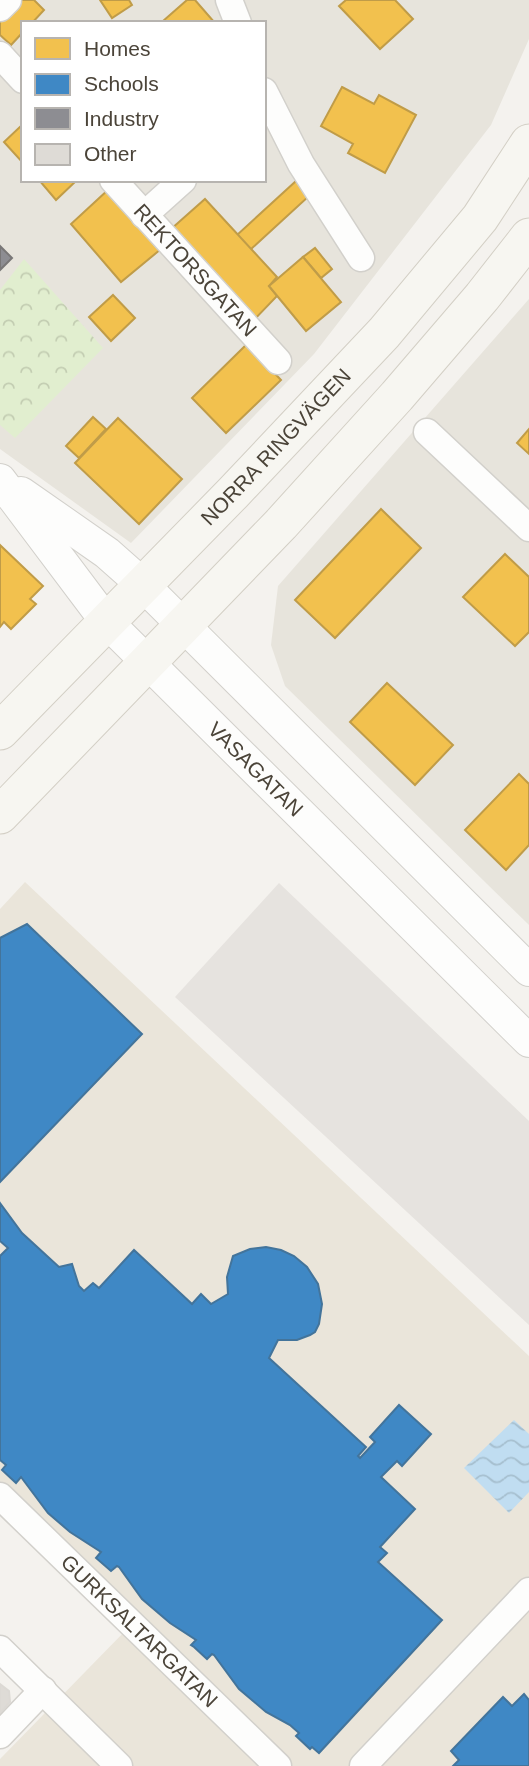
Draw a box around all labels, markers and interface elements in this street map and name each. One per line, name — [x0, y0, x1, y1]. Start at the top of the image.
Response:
legend — [21, 21, 266, 182]
text: Homes — [84, 37, 151, 60]
text: Schools — [84, 72, 159, 95]
text: Industry — [84, 107, 159, 130]
text: Other — [84, 142, 137, 165]
street label: REKTORSGATAN — [130, 199, 261, 341]
street label: NORRA RINGVÄGEN — [196, 364, 355, 530]
street label: VASAGATAN — [204, 717, 308, 821]
street label: GURKSALTARGATAN — [57, 1550, 222, 1712]

